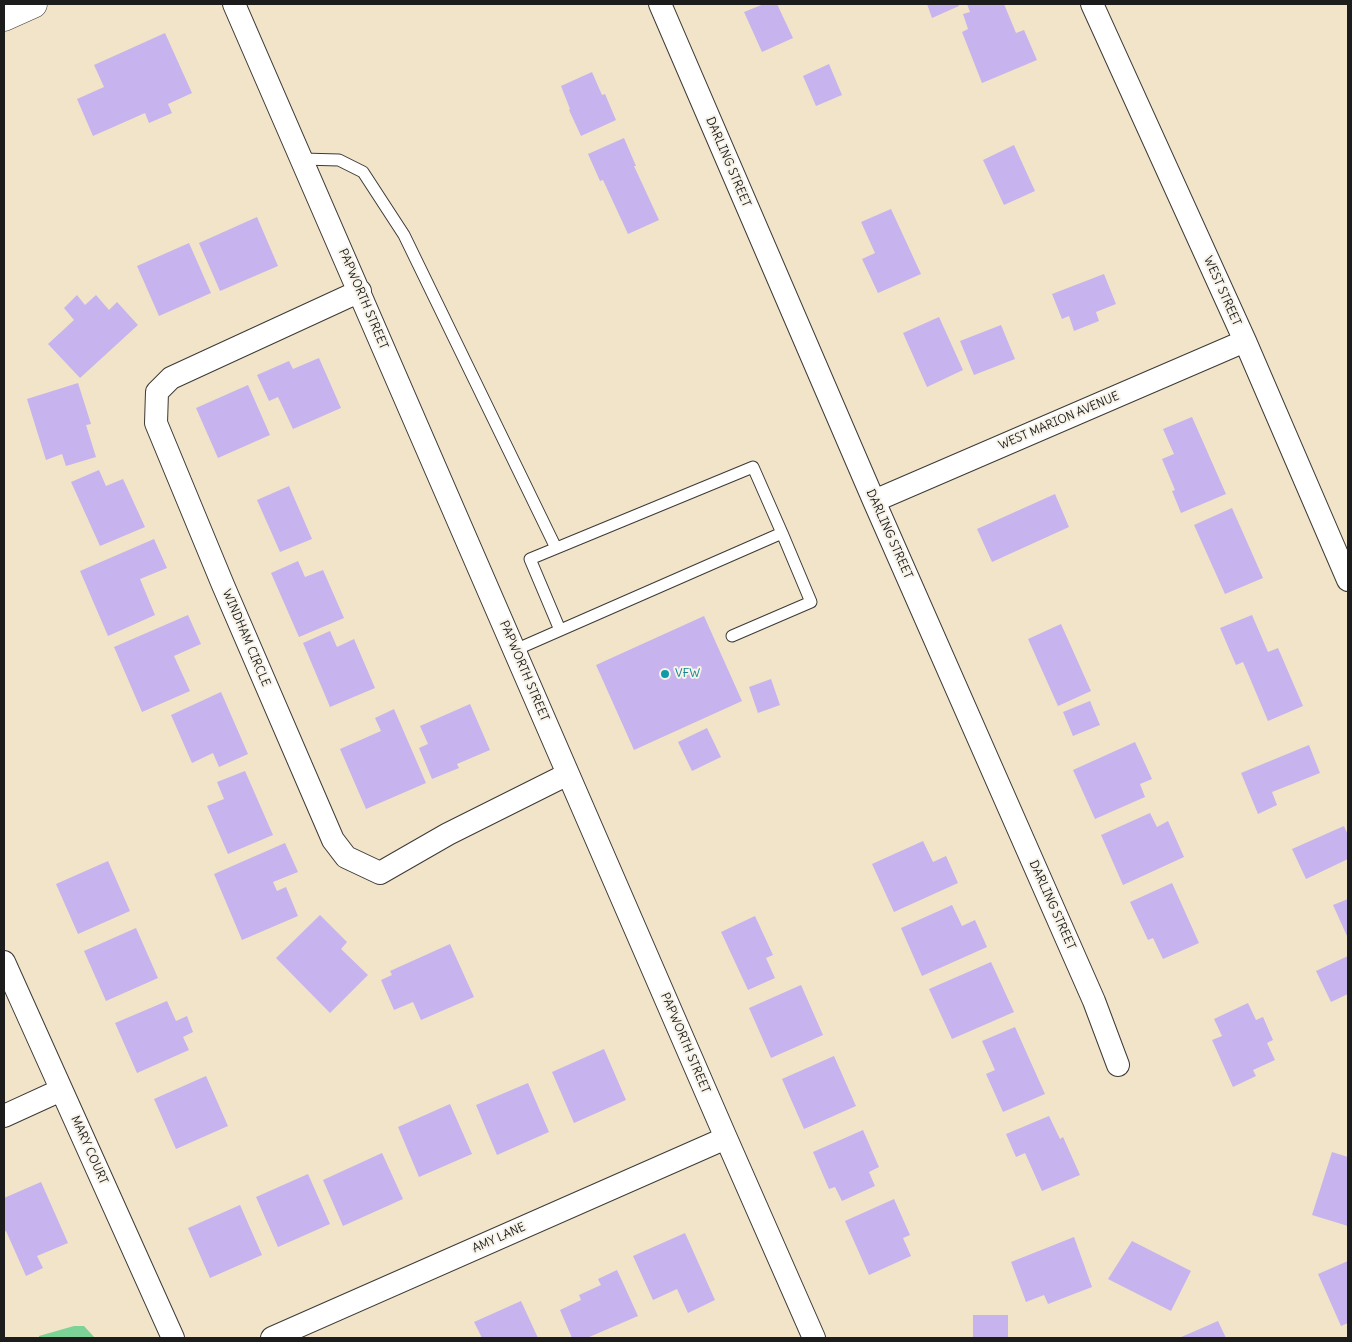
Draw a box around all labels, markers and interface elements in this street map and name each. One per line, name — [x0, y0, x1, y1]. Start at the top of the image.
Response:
street label: DARLING STREET — [703, 115, 753, 209]
street label: PAPWORTH STREET — [335, 246, 391, 352]
street label: WEST STREET — [1200, 254, 1244, 328]
street label: WEST MARION AVENUE — [997, 389, 1121, 453]
street label: DARLING STREET — [863, 487, 915, 581]
street label: WINDHAM CIRCLE — [219, 587, 273, 689]
street label: PAPWORTH STREET — [496, 618, 552, 724]
place label: VFW — [675, 667, 700, 681]
marker: VFW — [659, 668, 671, 680]
street label: DARLING STREET — [1026, 858, 1078, 952]
street label: PAPWORTH STREET — [657, 990, 713, 1096]
street label: MARY COURT — [68, 1114, 110, 1186]
street label: AMY LANE — [470, 1220, 528, 1256]

